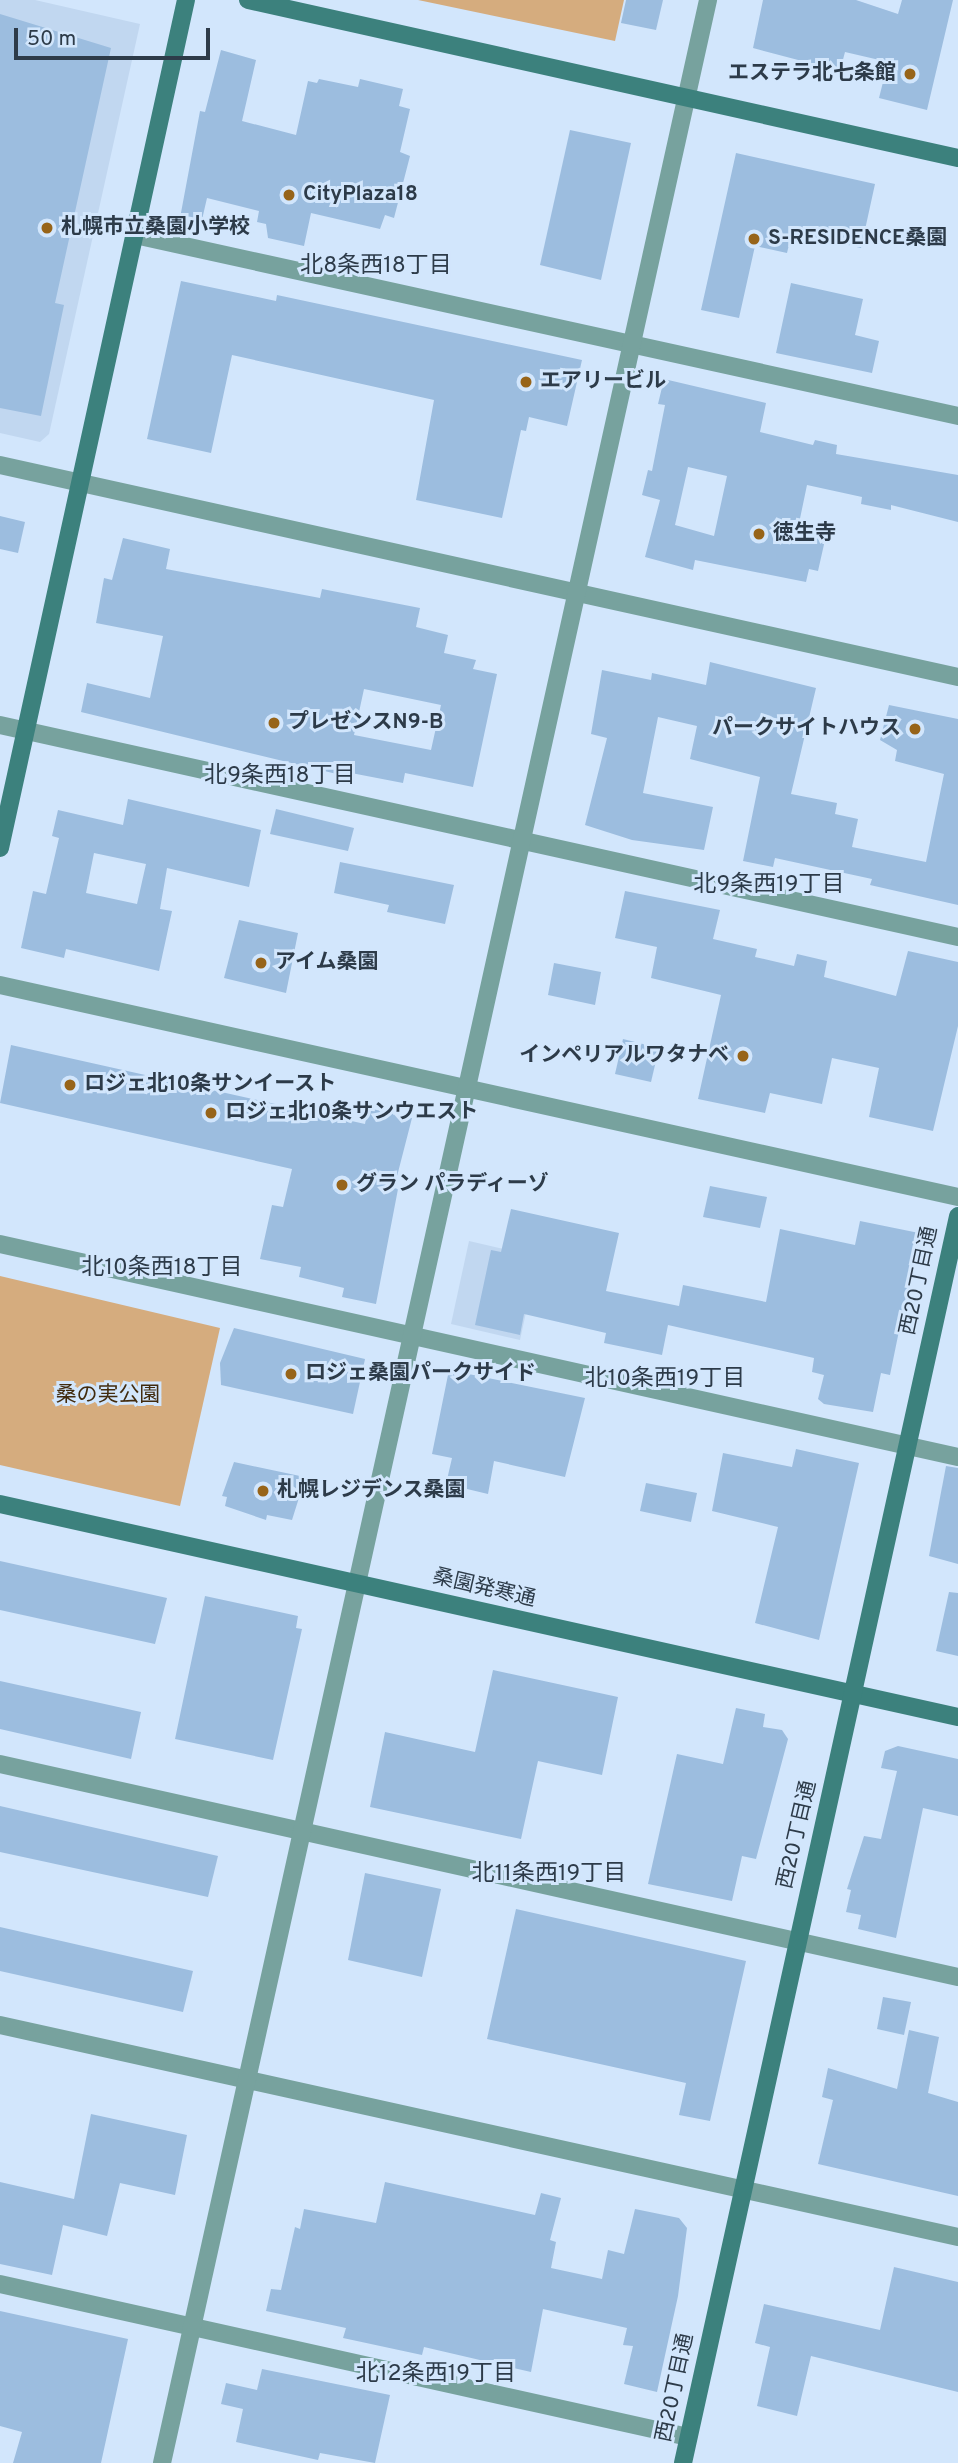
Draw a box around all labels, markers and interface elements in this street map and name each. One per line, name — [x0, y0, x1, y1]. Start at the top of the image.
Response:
scale bar — [18, 14, 214, 58]
text: 50 m — [27, 26, 76, 53]
place label: エステラ北七条館 — [728, 61, 896, 87]
marker: エステラ北七条館 — [902, 66, 918, 82]
place label: CityPlaza18 — [303, 182, 418, 208]
marker: CityPlaza18 — [281, 187, 297, 203]
place label: 札幌市立桑園小学校 — [61, 215, 250, 241]
marker: 札幌市立桑園小学校 — [39, 220, 55, 236]
place label: S-RESIDENCE桑園 — [768, 226, 947, 252]
marker: S-RESIDENCE桑園 — [746, 231, 762, 247]
district label: 北8条西18丁目 — [300, 253, 452, 281]
place label: エアリービル — [540, 369, 666, 395]
marker: エアリービル — [518, 374, 534, 390]
place label: 徳生寺 — [773, 521, 836, 547]
marker: 徳生寺 — [751, 526, 767, 542]
place label: プレゼンスN9-B — [288, 710, 444, 736]
marker: プレゼンスN9-B — [266, 715, 282, 731]
place label: パークサイトハウス — [712, 716, 901, 742]
marker: パークサイトハウス — [907, 721, 923, 737]
district label: 北9条西18丁目 — [204, 763, 356, 791]
district label: 北9条西19丁目 — [693, 872, 845, 900]
place label: アイム桑園 — [275, 950, 380, 976]
marker: アイム桑園 — [253, 955, 269, 971]
place label: インペリアルワタナベ — [519, 1043, 729, 1069]
marker: インペリアルワタナベ — [735, 1048, 751, 1064]
place label: ロジェ北10条サンイースト — [84, 1072, 337, 1098]
marker: ロジェ北10条サンイースト — [62, 1077, 78, 1093]
place label: ロジェ北10条サンウエスト — [225, 1100, 478, 1126]
marker: ロジェ北10条サンウエスト — [203, 1105, 219, 1121]
place label: グラン パラディーゾ — [356, 1172, 550, 1198]
marker: グラン パラディーゾ — [334, 1177, 350, 1193]
street label: 西20丁目通 — [896, 1224, 944, 1338]
district label: 北10条西18丁目 — [82, 1255, 242, 1283]
place label: ロジェ桑園パークサイド — [305, 1361, 536, 1387]
marker: ロジェ桑園パークサイド — [283, 1366, 299, 1382]
district label: 北10条西19丁目 — [585, 1366, 745, 1394]
park label: 桑の実公園 — [56, 1383, 160, 1409]
place label: 札幌レジデンス桑園 — [277, 1478, 466, 1504]
marker: 札幌レジデンス桑園 — [255, 1483, 271, 1499]
street label: 桑園発寒通 — [430, 1565, 538, 1613]
street label: 西20丁目通 — [773, 1778, 823, 1892]
district label: 北11条西19丁目 — [472, 1861, 626, 1889]
street label: 西20丁目通 — [652, 2331, 700, 2445]
district label: 北12条西19丁目 — [356, 2361, 516, 2389]

